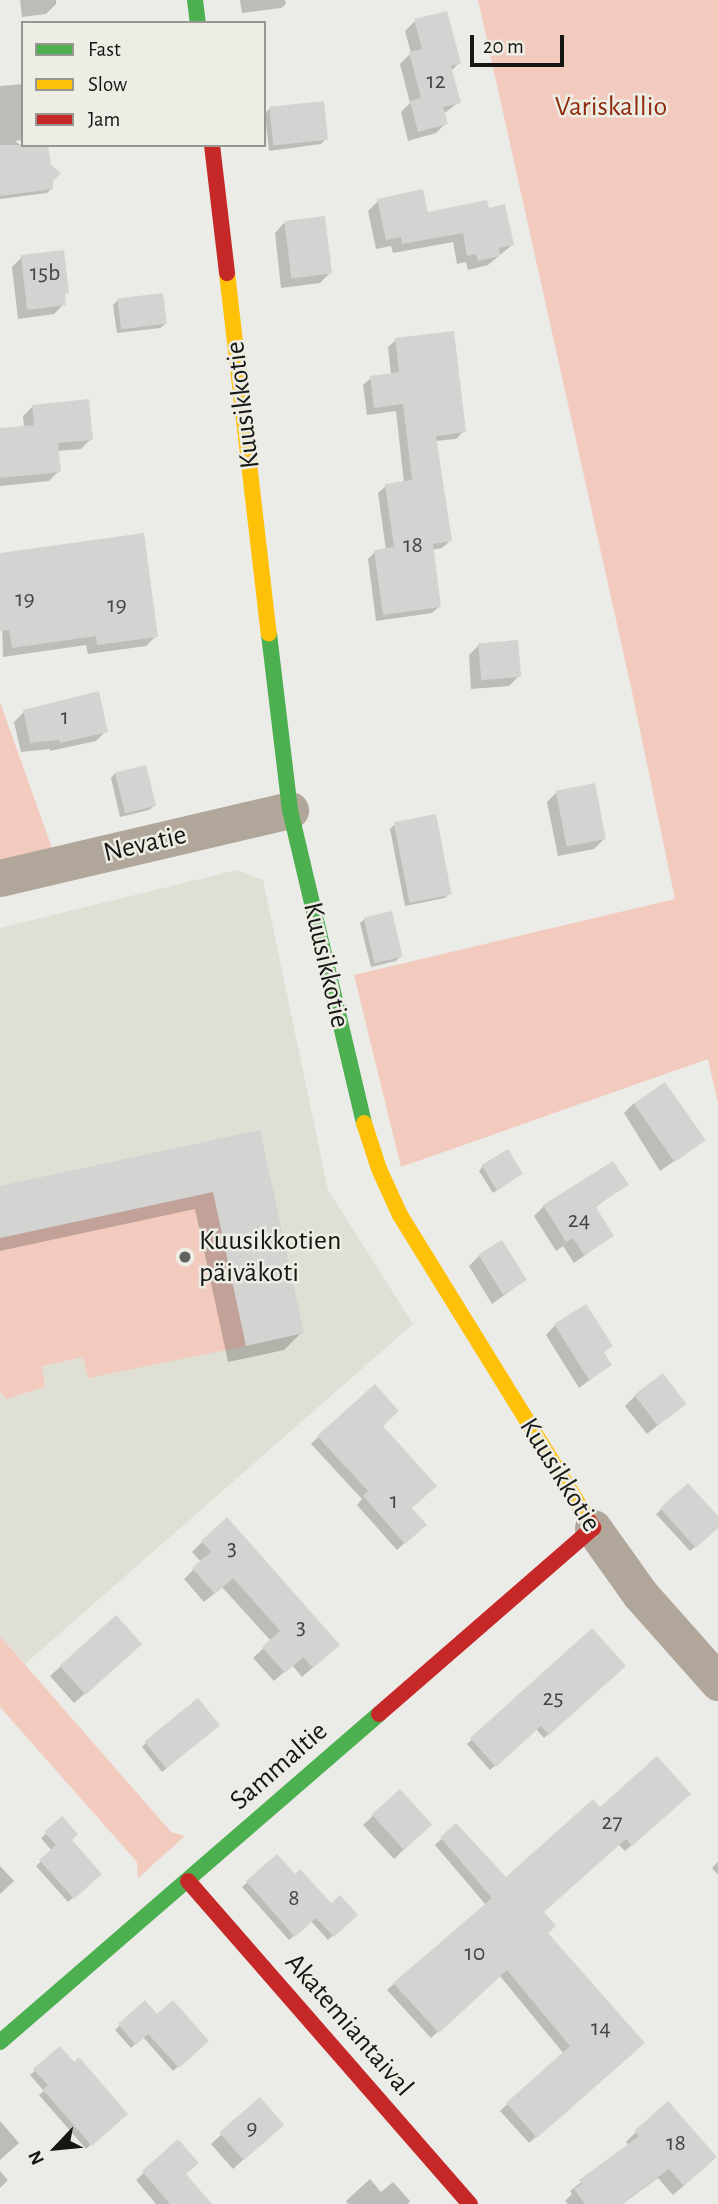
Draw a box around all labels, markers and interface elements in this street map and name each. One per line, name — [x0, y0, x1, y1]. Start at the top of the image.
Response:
legend — [21, 21, 266, 147]
scale bar — [473, 21, 568, 65]
text: 20 m — [483, 36, 524, 57]
text: Fast — [88, 39, 121, 60]
house number: 12 — [426, 68, 446, 96]
text: Slow — [88, 74, 127, 95]
park label: Variskallio — [555, 90, 667, 124]
text: Jam — [88, 109, 120, 130]
house number: 15b — [30, 260, 60, 288]
street label: Kuusikkotie — [219, 339, 267, 471]
house number: 18 — [403, 532, 423, 560]
house number: 19 — [15, 586, 35, 614]
house number: 19 — [107, 592, 127, 620]
house number: 1 — [61, 704, 69, 732]
street label: Nevatie — [100, 818, 190, 870]
street label: Kuusikkotie — [295, 899, 357, 1031]
house number: 24 — [568, 1207, 590, 1235]
place label: Kuusikkotien päiväkoti — [199, 1224, 341, 1290]
marker: Kuusikkotien päiväkoti — [177, 1249, 193, 1265]
street label: Kuusikkotie — [512, 1412, 608, 1538]
house number: 1 — [390, 1488, 398, 1516]
house number: 3 — [227, 1535, 237, 1563]
house number: 3 — [296, 1614, 306, 1642]
house number: 25 — [543, 1685, 563, 1713]
street label: Sammaltie — [223, 1715, 335, 1817]
house number: 27 — [602, 1809, 622, 1837]
house number: 8 — [288, 1885, 300, 1913]
house number: 10 — [465, 1940, 485, 1968]
street label: Akatemiantaival — [278, 1946, 420, 2104]
house number: 14 — [591, 2015, 611, 2043]
north arrow — [21, 2113, 91, 2183]
house number: 9 — [246, 2115, 258, 2143]
house number: 18 — [666, 2130, 686, 2158]
text: N — [25, 2147, 48, 2168]

